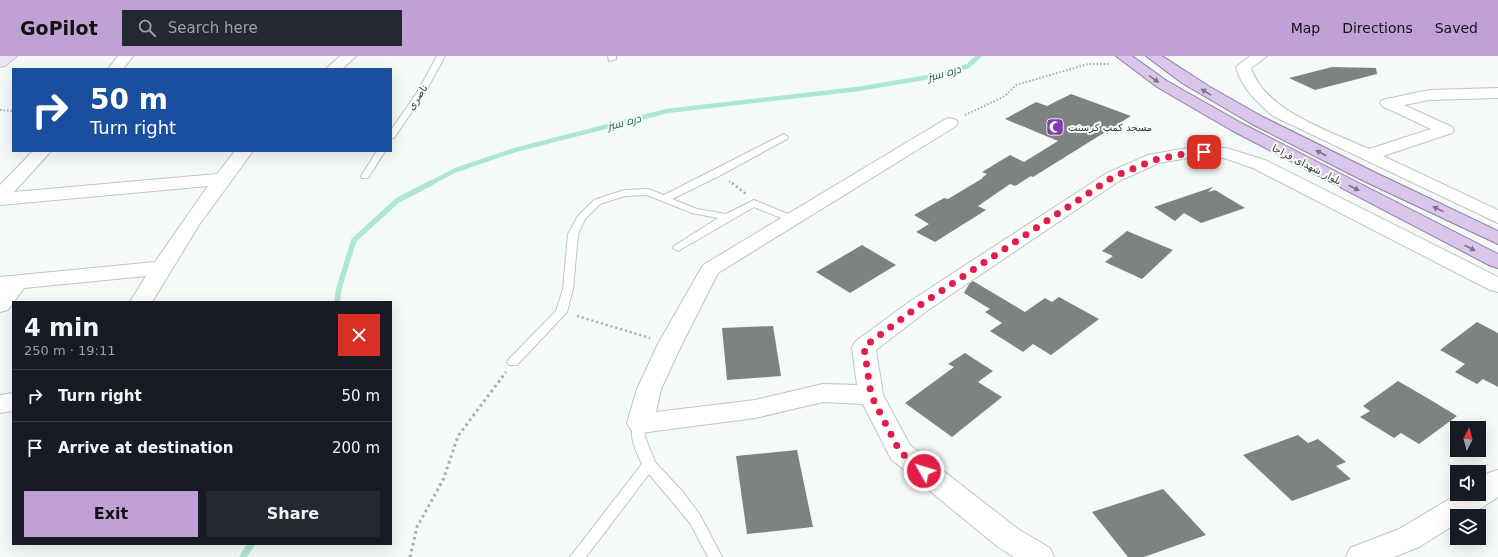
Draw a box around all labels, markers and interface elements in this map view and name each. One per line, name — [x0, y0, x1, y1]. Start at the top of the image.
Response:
search box — [122, 10, 402, 46]
text: GoPilot — [20, 17, 98, 39]
icon: search — [136, 17, 158, 39]
text: Search here — [168, 19, 258, 37]
text: Map — [1291, 20, 1320, 36]
text: Directions — [1342, 20, 1413, 36]
text: Saved — [1435, 20, 1478, 36]
water label: دره سبز — [924, 63, 963, 85]
one-way arrow — [1149, 75, 1160, 83]
text: 50 m — [90, 83, 168, 116]
street label: ناصری — [405, 83, 430, 112]
icon: right — [24, 84, 76, 136]
one-way arrow — [1200, 88, 1212, 95]
water label: دره سبز — [604, 112, 643, 133]
text: Turn right — [90, 117, 176, 138]
mosque icon: مسجد کمپ کرسنت — [1045, 117, 1065, 137]
place label: مسجد کمپ کرسنت — [1068, 122, 1152, 134]
pin — [1187, 135, 1221, 169]
icon: arrive — [1193, 141, 1215, 163]
street label: بلوار شهدای فراجا — [1270, 142, 1343, 188]
one-way arrow — [1315, 149, 1326, 156]
one-way arrow — [1349, 185, 1360, 191]
one-way arrow — [1432, 206, 1443, 212]
one-way arrow — [1464, 244, 1476, 251]
text: 4 min — [24, 314, 99, 342]
button: close — [338, 314, 380, 356]
text: 250 m · 19:11 — [24, 343, 115, 358]
icon: right — [24, 385, 46, 407]
text: Turn right — [58, 387, 142, 405]
text: 50 m — [342, 387, 380, 405]
north arrow — [1450, 421, 1486, 457]
map controls — [1450, 421, 1486, 545]
icon: arrive — [24, 437, 46, 459]
text: Arrive at destination — [58, 439, 233, 457]
text: 200 m — [332, 439, 380, 457]
position arrow — [903, 450, 945, 492]
button: sound — [1450, 465, 1486, 501]
button: Exit — [24, 491, 198, 537]
button: Share — [206, 491, 380, 537]
button: layers — [1450, 509, 1486, 545]

